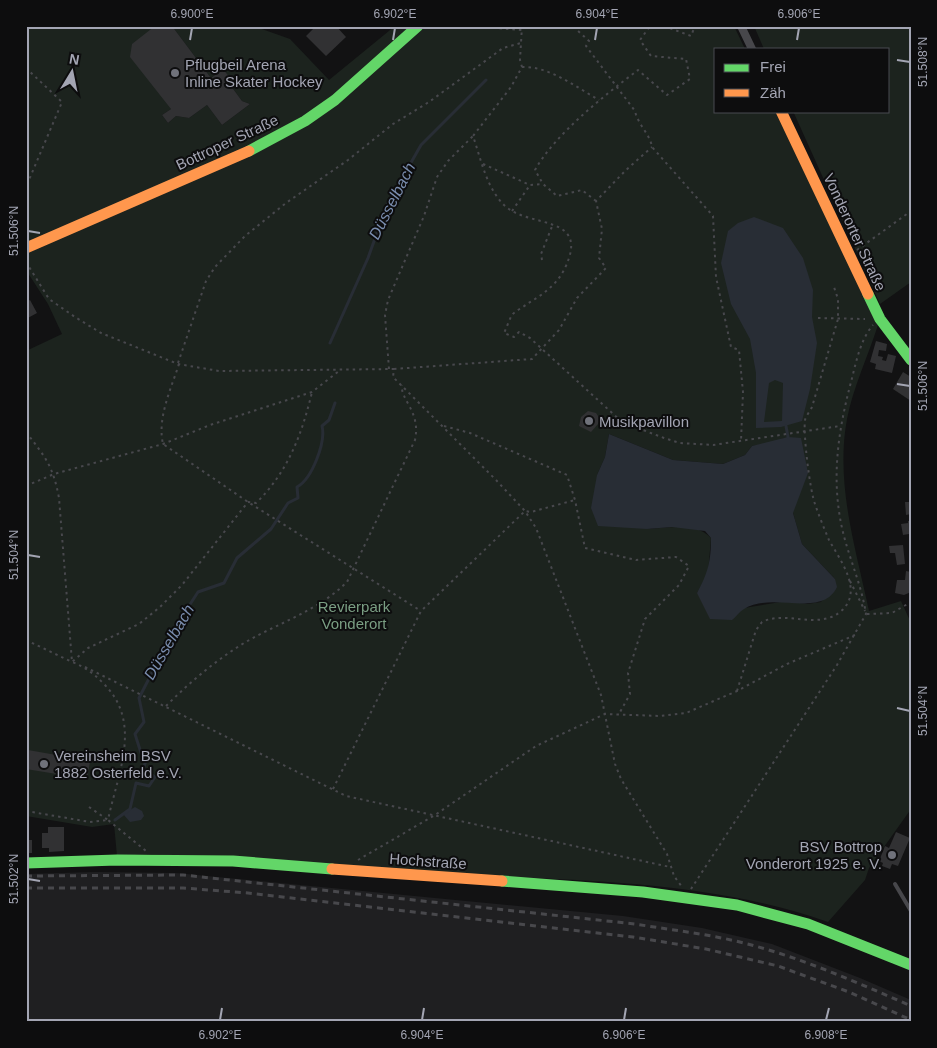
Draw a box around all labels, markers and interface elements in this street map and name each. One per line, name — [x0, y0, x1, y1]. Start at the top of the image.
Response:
text: 6.900°E — [171, 7, 213, 21]
text: 6.902°E — [374, 7, 416, 21]
text: 6.904°E — [576, 7, 618, 21]
text: 6.906°E — [778, 7, 820, 21]
text: 51.508°N — [916, 37, 930, 87]
north arrow — [48, 48, 98, 98]
legend — [714, 48, 890, 112]
text: N — [68, 50, 81, 68]
place label: Pflugbeil Arena Inline Skater Hockey — [185, 56, 323, 90]
text: Frei — [760, 58, 786, 75]
marker: Pflugbeil Arena Inline Skater Hockey — [169, 67, 181, 79]
text: Zäh — [760, 84, 786, 101]
street label: Bottroper Straße — [173, 111, 281, 173]
water label: Düsselbach — [365, 160, 419, 242]
street label: Vonderorter Straße — [820, 171, 890, 293]
text: 51.506°N — [7, 206, 21, 256]
text: 51.506°N — [916, 361, 930, 411]
place label: Musikpavillon — [599, 413, 689, 430]
marker: Musikpavillon — [583, 415, 595, 427]
text: 51.504°N — [7, 530, 21, 580]
park label: Revierpark Vonderort — [318, 598, 391, 632]
water label: Düsselbach — [141, 601, 197, 682]
text: 51.504°N — [916, 686, 930, 736]
place label: Vereinsheim BSV 1882 Osterfeld e.V. — [54, 747, 182, 781]
marker: Vereinsheim BSV 1882 Osterfeld e.V. — [38, 758, 50, 770]
place label: BSV Bottrop Vonderort 1925 e. V. — [746, 838, 882, 872]
marker: BSV Bottrop Vonderort 1925 e. V. — [886, 849, 898, 861]
street label: Hochstraße — [389, 850, 467, 872]
text: 51.502°N — [7, 854, 21, 904]
text: 6.902°E — [199, 1028, 241, 1042]
text: 6.904°E — [401, 1028, 443, 1042]
text: 6.906°E — [603, 1028, 645, 1042]
text: 6.908°E — [805, 1028, 847, 1042]

